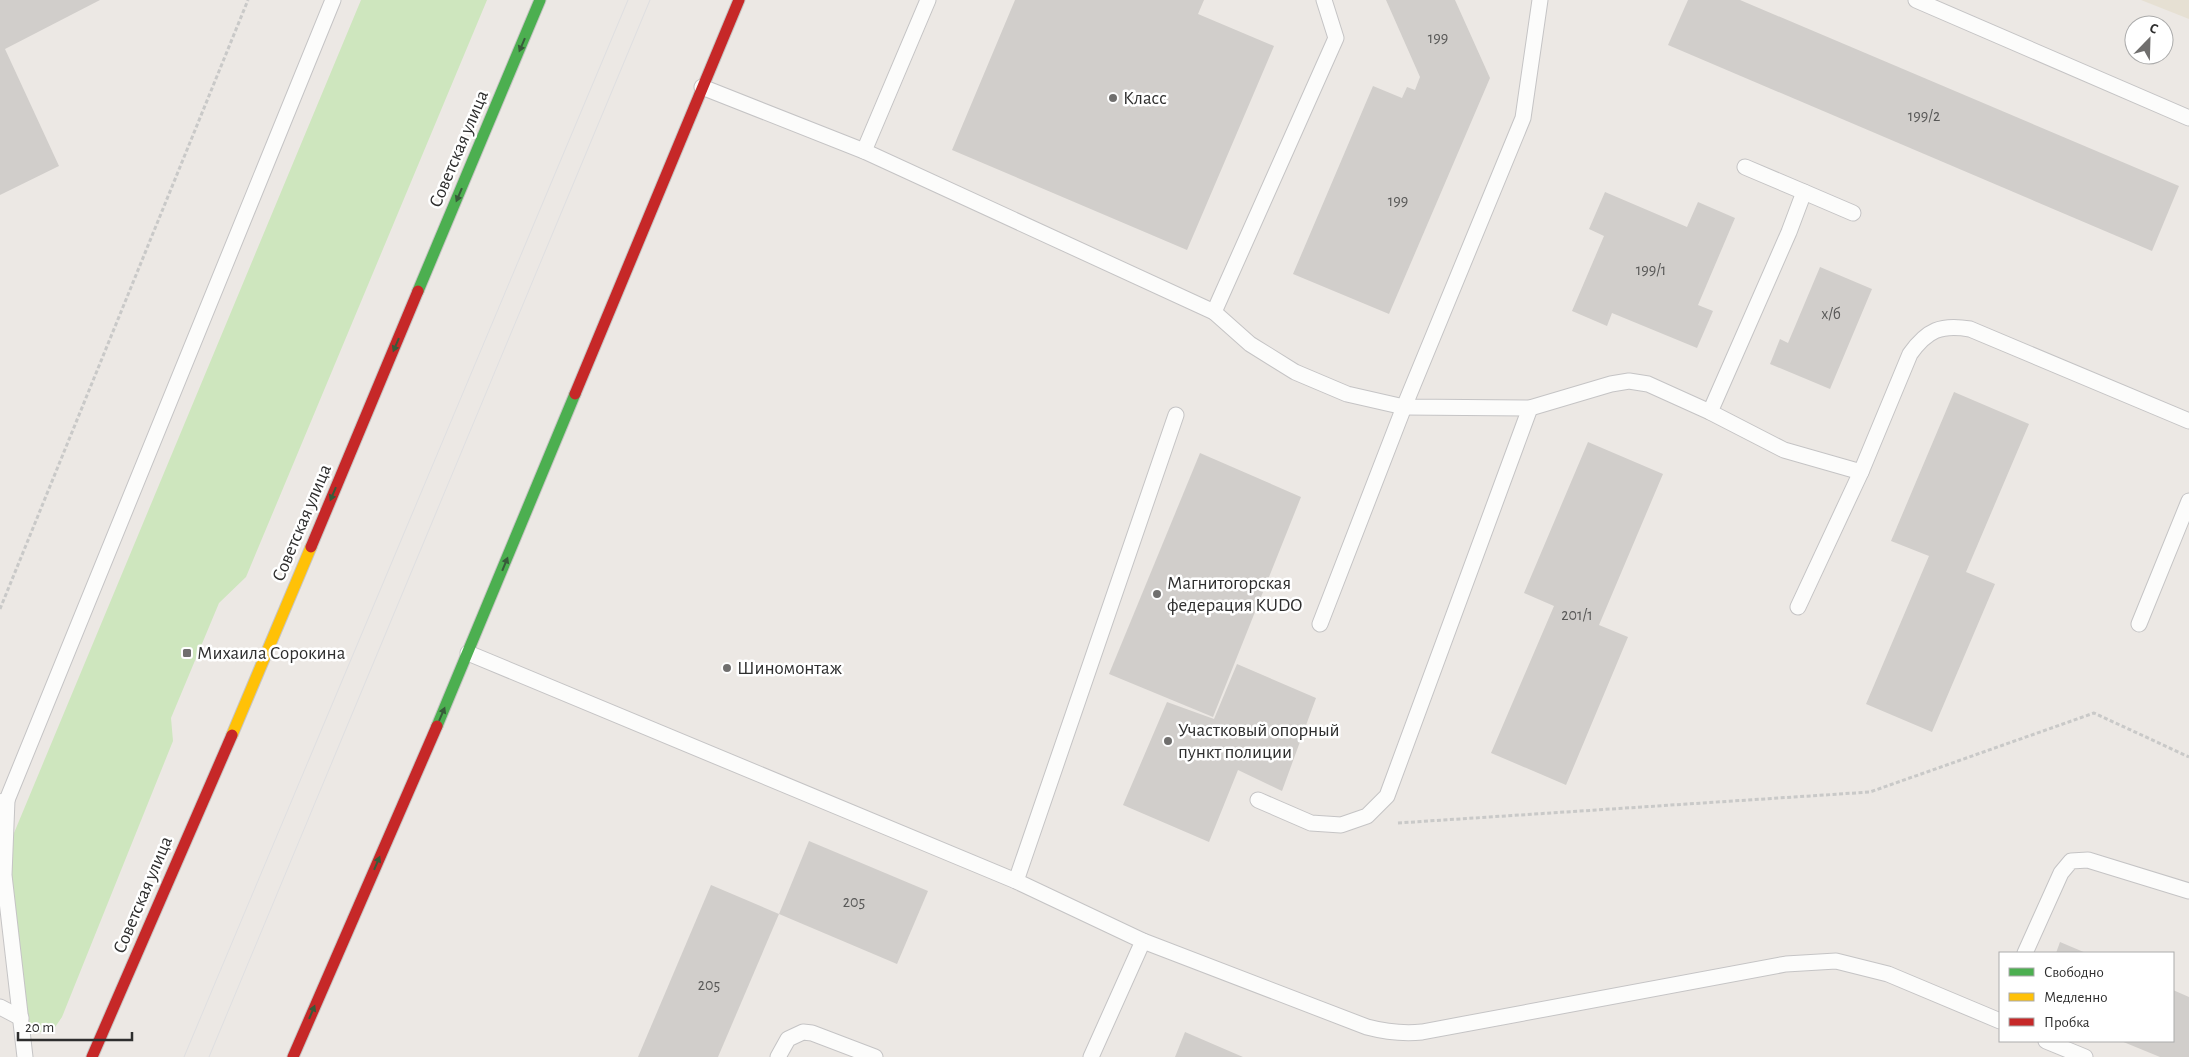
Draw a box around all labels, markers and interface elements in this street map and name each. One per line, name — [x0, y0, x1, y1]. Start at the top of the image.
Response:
north arrow — [2124, 15, 2174, 65]
text: С — [2147, 21, 2160, 37]
house number: 199 — [1428, 30, 1448, 46]
one-way arrow — [517, 38, 525, 52]
street label: Советская улица — [426, 87, 492, 210]
place label: Класс — [1123, 89, 1167, 108]
marker: Класс — [1107, 92, 1119, 104]
house number: 199/2 — [1908, 108, 1940, 124]
one-way arrow — [454, 188, 462, 202]
house number: 199 — [1388, 193, 1408, 209]
house number: 199/1 — [1636, 262, 1666, 278]
house number: х/б — [1821, 306, 1841, 322]
one-way arrow — [391, 338, 399, 352]
street label: Советская улица — [269, 461, 335, 584]
one-way arrow — [329, 487, 336, 502]
one-way arrow — [501, 557, 509, 571]
place label: Магнитогорская федерация KUDO — [1167, 574, 1302, 615]
marker: Магнитогорская федерация KUDO — [1151, 588, 1163, 600]
house number: 201/1 — [1561, 607, 1593, 623]
place label: Михаила Сорокина — [197, 644, 346, 663]
marker: Михаила Сорокина — [181, 647, 193, 659]
place label: Шиномонтаж — [737, 659, 843, 678]
marker: Шиномонтаж — [721, 662, 733, 674]
one-way arrow — [438, 707, 446, 721]
place label: Участковый опорный пункт полиции — [1178, 721, 1340, 762]
marker: Участковый опорный пункт полиции — [1162, 735, 1174, 747]
street label: Советская улица — [110, 833, 176, 956]
one-way arrow — [373, 856, 381, 870]
house number: 205 — [843, 894, 865, 910]
legend — [1999, 952, 2174, 1042]
text: Свободно — [2044, 965, 2104, 980]
house number: 205 — [698, 977, 720, 993]
text: Медленно — [2044, 990, 2108, 1005]
one-way arrow — [309, 1005, 317, 1019]
scale bar — [18, 1010, 131, 1042]
text: Пробка — [2044, 1015, 2090, 1030]
text: 20 m — [25, 1020, 54, 1035]

